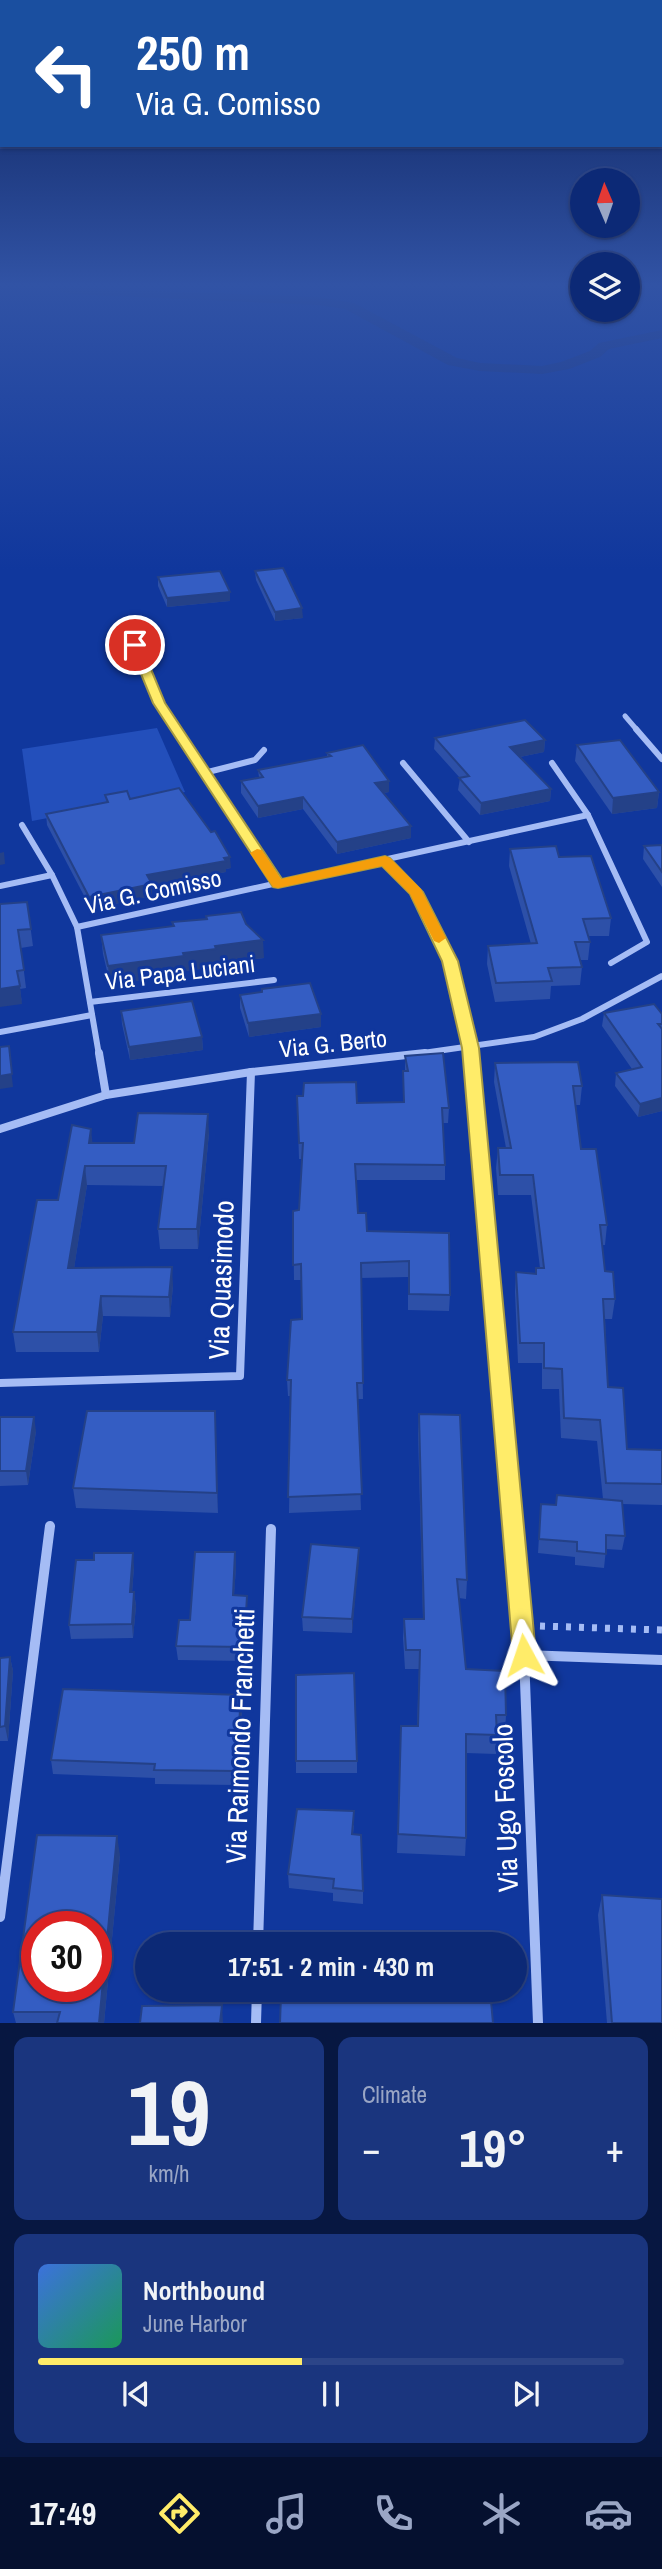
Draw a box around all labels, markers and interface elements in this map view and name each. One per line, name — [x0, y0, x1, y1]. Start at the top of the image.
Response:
text: 250 m — [136, 19, 250, 85]
icon: left — [21, 28, 112, 119]
text: Via G. Comisso — [136, 82, 321, 125]
north arrow — [570, 168, 640, 238]
map controls — [570, 168, 640, 322]
button: layers — [570, 252, 640, 322]
pin — [105, 615, 165, 675]
icon: arrive — [116, 626, 154, 664]
street label: Via G. Comisso — [82, 861, 224, 921]
street label: Via Papa Luciani — [103, 947, 257, 997]
street label: Via G. Berto — [278, 1021, 388, 1065]
street label: Via Quasimodo — [199, 1200, 243, 1360]
street label: Via Raimondo Franchetti — [217, 1607, 263, 1865]
position arrow — [487, 1618, 561, 1692]
street label: Via Ugo Foscolo — [483, 1723, 527, 1893]
speed limit sign: 30 — [21, 1911, 112, 2002]
text: 17:51 · 2 min · 430 m — [228, 1949, 434, 1984]
text: 19 — [128, 2051, 211, 2173]
text: Climate — [362, 2079, 427, 2110]
text: 19° — [459, 2113, 527, 2183]
text: − — [362, 2123, 380, 2174]
text: + — [606, 2123, 624, 2174]
text: km/h — [149, 2158, 189, 2189]
text: Northbound — [143, 2273, 265, 2308]
text: June Harbor — [143, 2308, 247, 2339]
icon: previous — [117, 2375, 155, 2413]
icon: pause — [312, 2375, 350, 2413]
icon: next — [507, 2375, 545, 2413]
icon: directions — [155, 2489, 204, 2538]
icon: music — [262, 2489, 311, 2538]
icon: phone — [369, 2489, 418, 2538]
icon: climate — [477, 2489, 526, 2538]
icon: car — [584, 2489, 633, 2538]
text: 17:49 — [29, 2492, 96, 2535]

